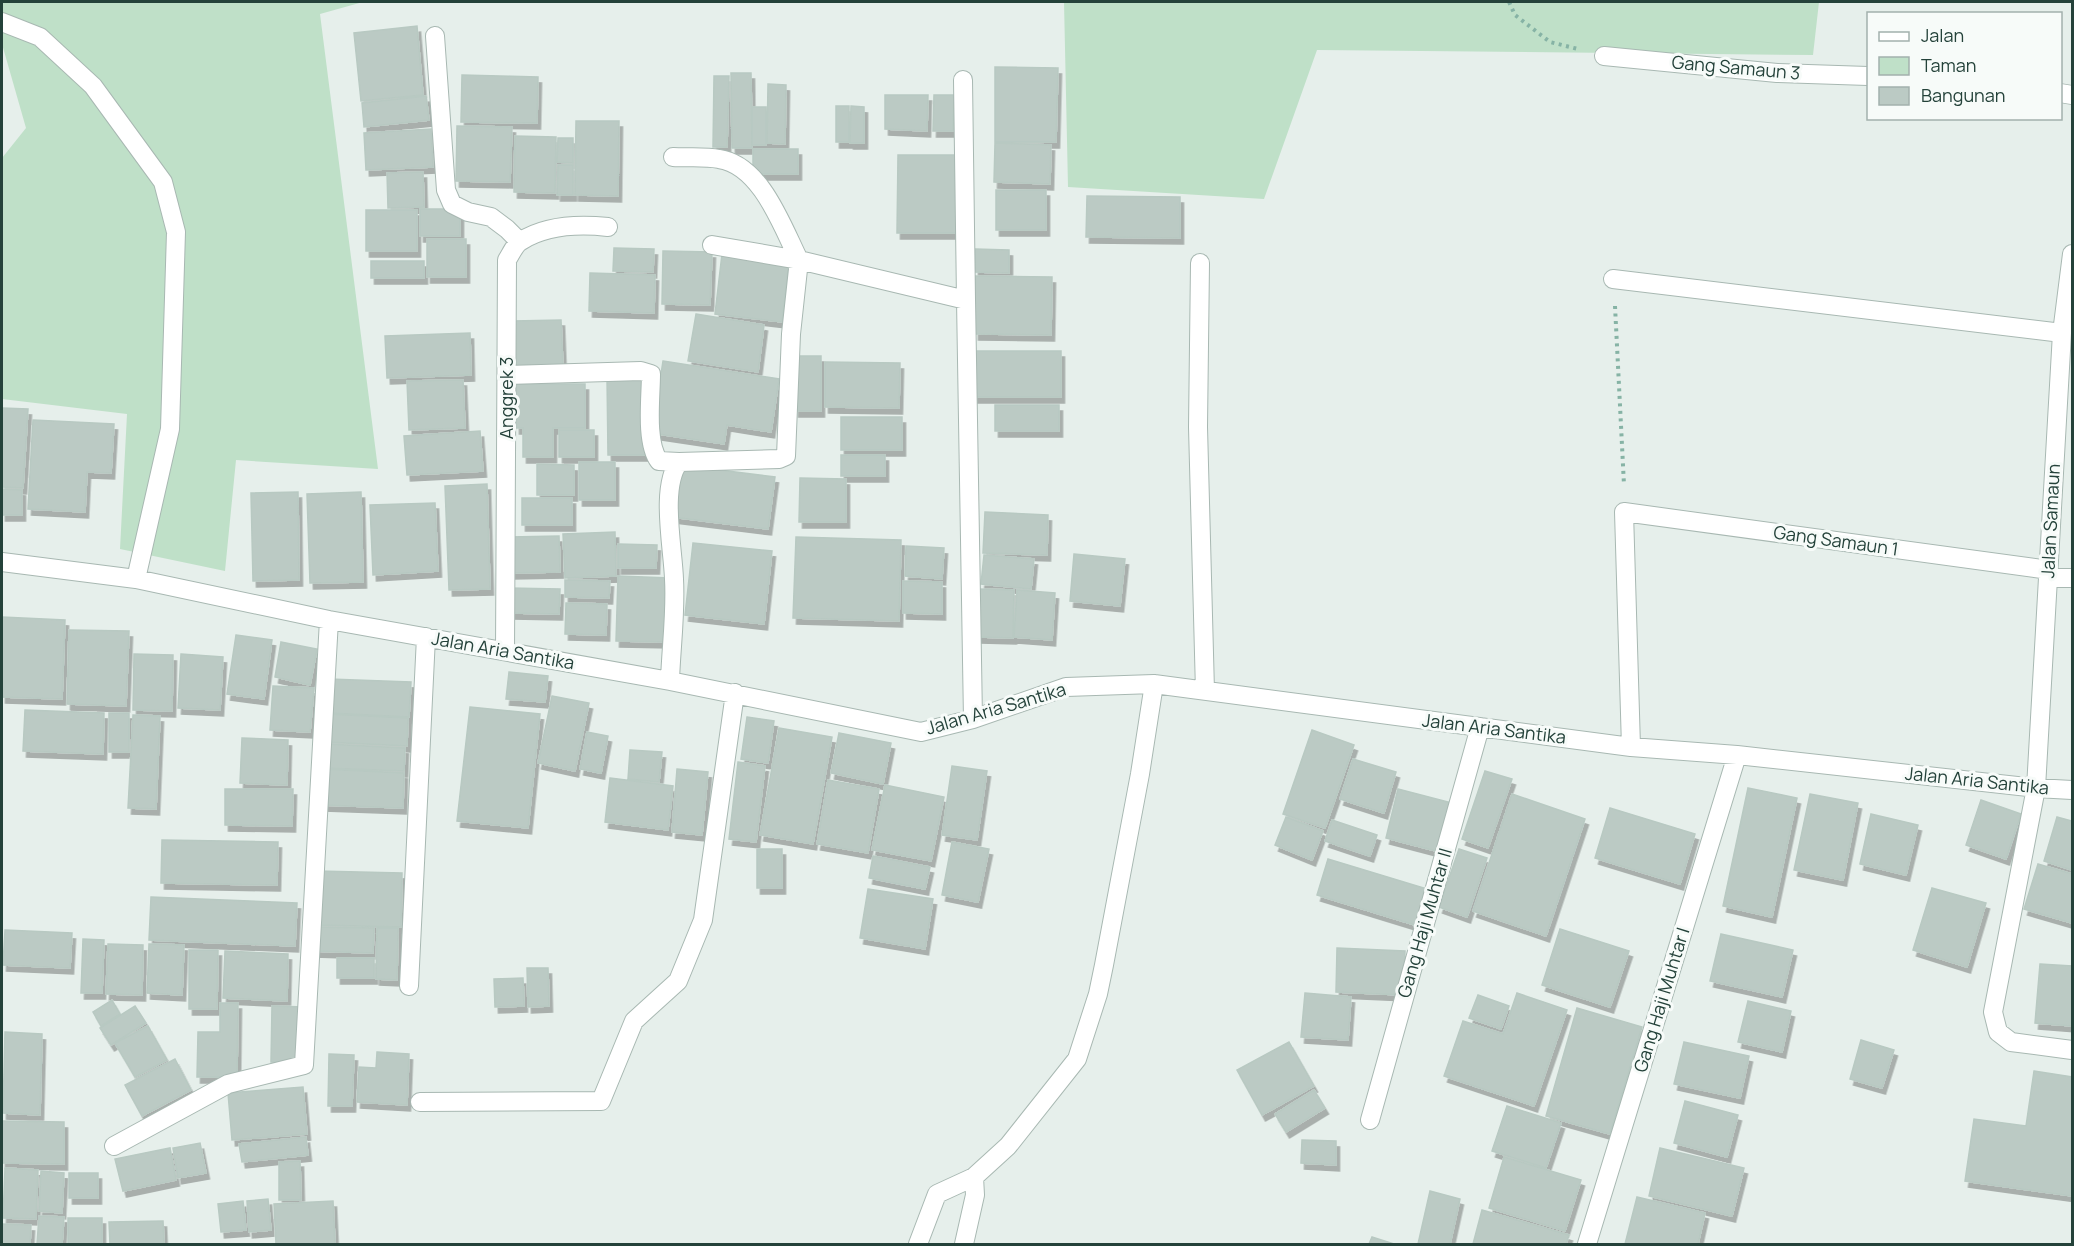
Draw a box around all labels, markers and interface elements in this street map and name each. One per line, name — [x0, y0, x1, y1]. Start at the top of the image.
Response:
legend — [1867, 12, 2062, 120]
text: Jalan — [1921, 23, 1964, 47]
street label: Gang Samaun 3 — [1671, 49, 1801, 85]
text: Taman — [1921, 53, 1976, 77]
text: Bangunan — [1921, 83, 2005, 107]
street label: Anggrek 3 — [494, 357, 518, 439]
street label: Jalan Samaun — [2035, 463, 2065, 579]
street label: Gang Samaun 1 — [1772, 519, 1900, 561]
street label: Jalan Aria Santika — [430, 626, 576, 674]
street label: Jalan Aria Santika — [923, 677, 1069, 740]
street label: Jalan Aria Santika — [1421, 707, 1567, 749]
street label: Jalan Aria Santika — [1904, 761, 2050, 800]
street label: Gang Haji Muhtar II — [1391, 845, 1457, 1000]
street label: Gang Haji Muhtar I — [1628, 924, 1694, 1075]

